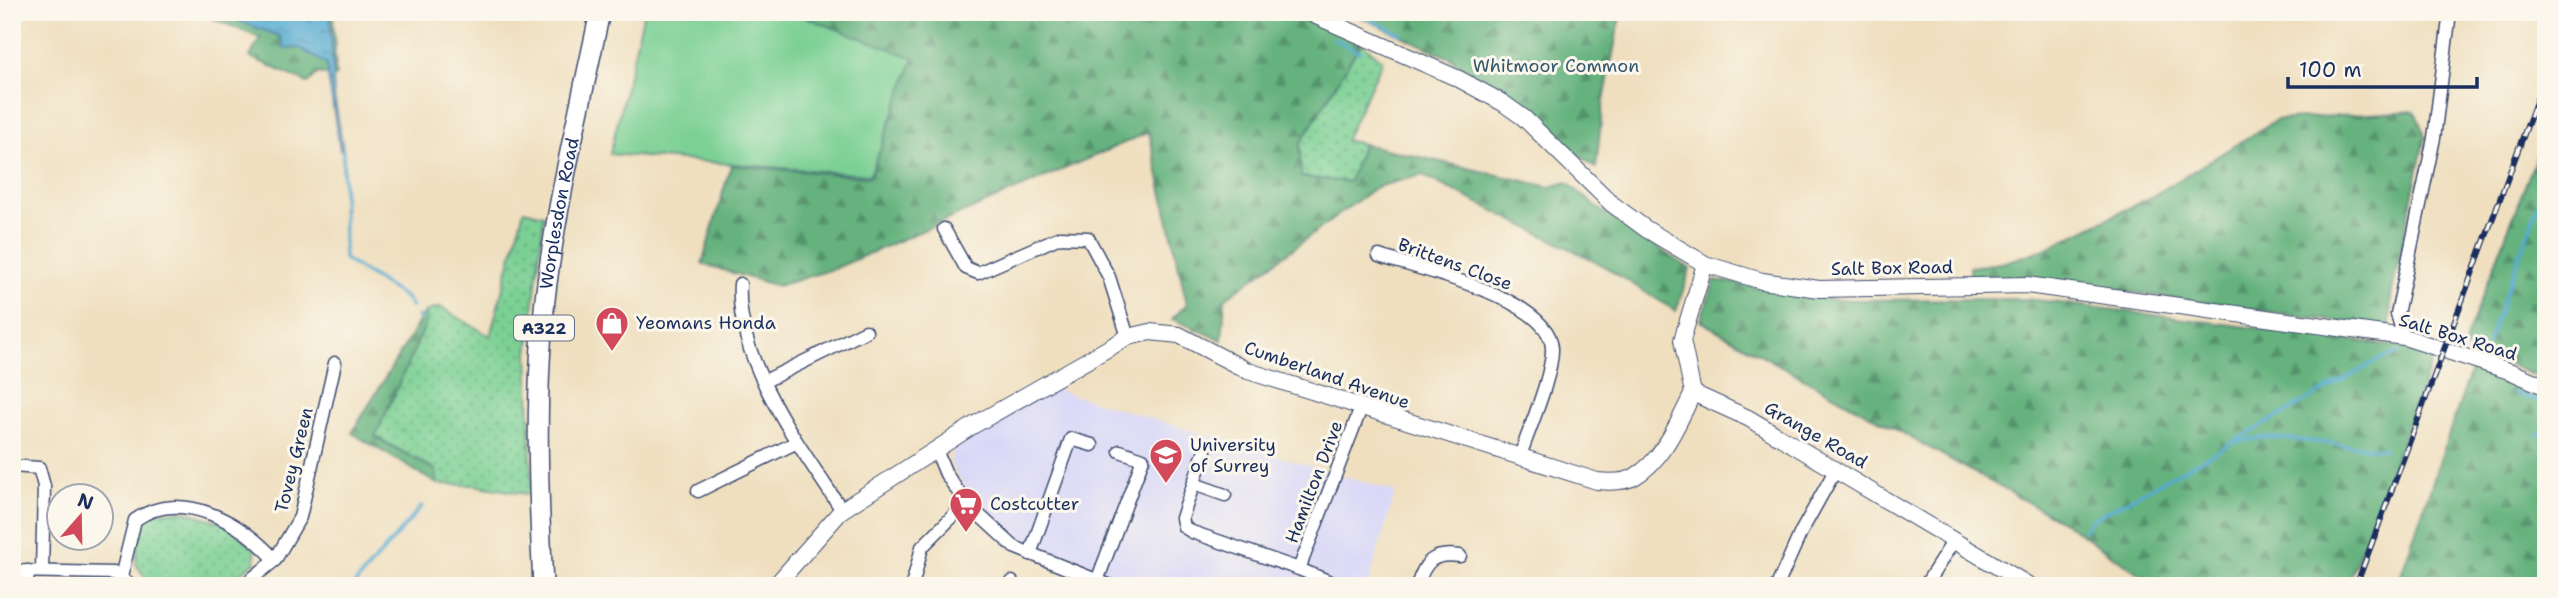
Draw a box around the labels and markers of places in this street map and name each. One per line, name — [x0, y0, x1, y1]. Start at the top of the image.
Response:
shop icon: Yeomans Honda — [593, 304, 631, 353]
place label: Yeomans Honda — [636, 311, 776, 335]
place label: University of Surrey — [1190, 433, 1276, 478]
school or university icon: University of Surrey — [1147, 436, 1185, 485]
supermarket icon: Costcutter — [947, 485, 985, 534]
place label: Costcutter — [990, 492, 1079, 516]

